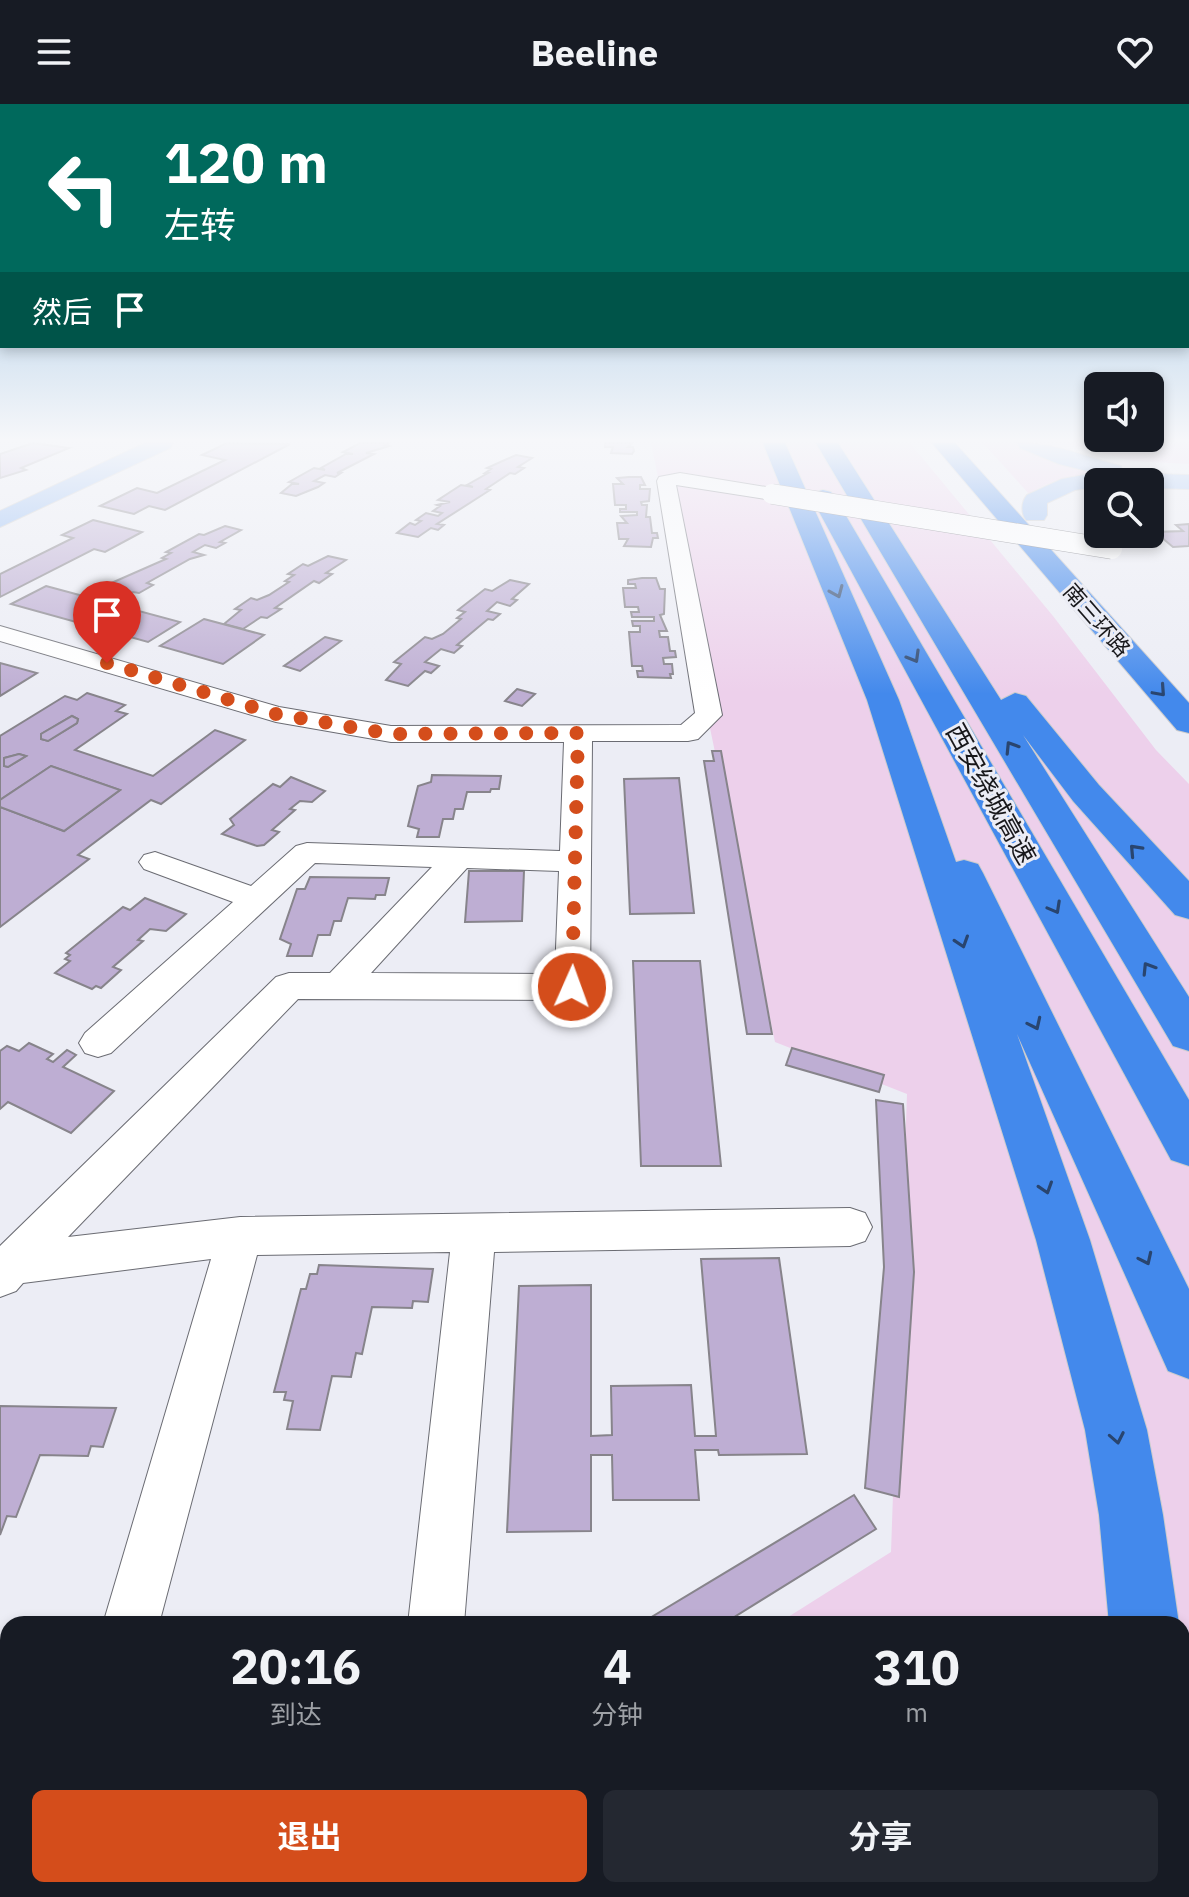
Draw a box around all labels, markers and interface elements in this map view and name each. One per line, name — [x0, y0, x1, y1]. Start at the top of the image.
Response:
text: Beeline — [531, 29, 658, 76]
icon: menu — [32, 30, 76, 74]
icon: heart — [1113, 30, 1157, 74]
text: 120 m — [164, 126, 328, 198]
icon: left — [32, 136, 136, 240]
text: 左转 — [164, 201, 236, 248]
icon: arrive — [108, 288, 152, 332]
text: 然后 — [32, 292, 92, 331]
map controls — [1084, 372, 1164, 548]
button: sound — [1084, 372, 1164, 452]
button: search — [1084, 468, 1164, 548]
street label: 南三环路 — [1058, 577, 1137, 662]
pin — [73, 581, 141, 663]
one-way arrow — [827, 584, 843, 598]
icon: arrive — [85, 593, 129, 637]
one-way arrow — [904, 649, 919, 664]
one-way arrow — [1151, 682, 1165, 697]
street label: 西安绕城高速 — [939, 717, 1045, 870]
one-way arrow — [1006, 741, 1021, 756]
one-way arrow — [1131, 844, 1145, 859]
one-way arrow — [1045, 899, 1061, 914]
one-way arrow — [952, 934, 968, 948]
position arrow — [530, 945, 614, 1029]
one-way arrow — [1142, 962, 1158, 977]
one-way arrow — [1025, 1016, 1041, 1031]
one-way arrow — [1037, 1181, 1053, 1194]
one-way arrow — [1136, 1251, 1152, 1266]
one-way arrow — [1108, 1431, 1125, 1445]
text: 20:16 — [230, 1635, 361, 1697]
text: 4 — [603, 1635, 632, 1697]
text: 310 — [873, 1636, 960, 1698]
text: m — [905, 1695, 928, 1729]
text: 到达 — [270, 1697, 322, 1731]
text: 分钟 — [591, 1697, 643, 1731]
button: 退出 — [32, 1790, 587, 1882]
button: 分享 — [603, 1790, 1158, 1882]

